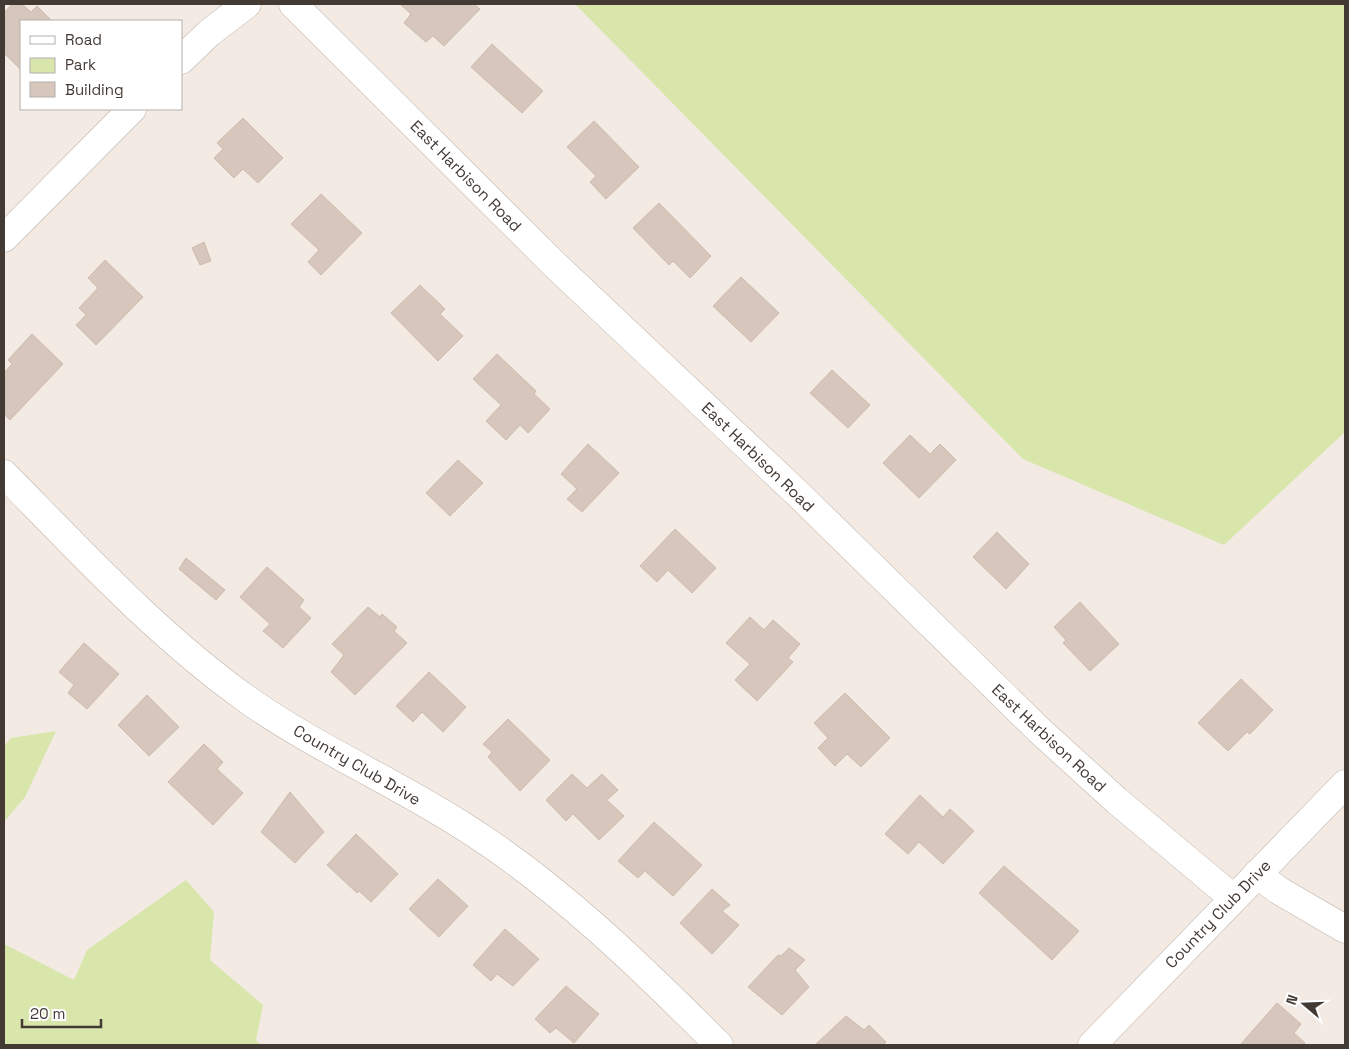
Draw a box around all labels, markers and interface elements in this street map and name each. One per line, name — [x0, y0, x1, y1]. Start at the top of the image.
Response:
legend — [20, 20, 182, 110]
text: Road — [65, 30, 102, 49]
text: Park — [65, 55, 96, 74]
text: Building — [65, 80, 124, 99]
street label: East Harbison Road — [406, 116, 526, 236]
street label: East Harbison Road — [697, 398, 819, 516]
street label: East Harbison Road — [987, 679, 1111, 797]
street label: Country Club Drive — [290, 720, 424, 810]
street label: Country Club Drive — [1161, 855, 1275, 973]
north arrow — [1279, 979, 1329, 1029]
text: N — [1282, 992, 1302, 1007]
scale bar — [22, 996, 101, 1028]
text: 20 m — [30, 1004, 65, 1023]

